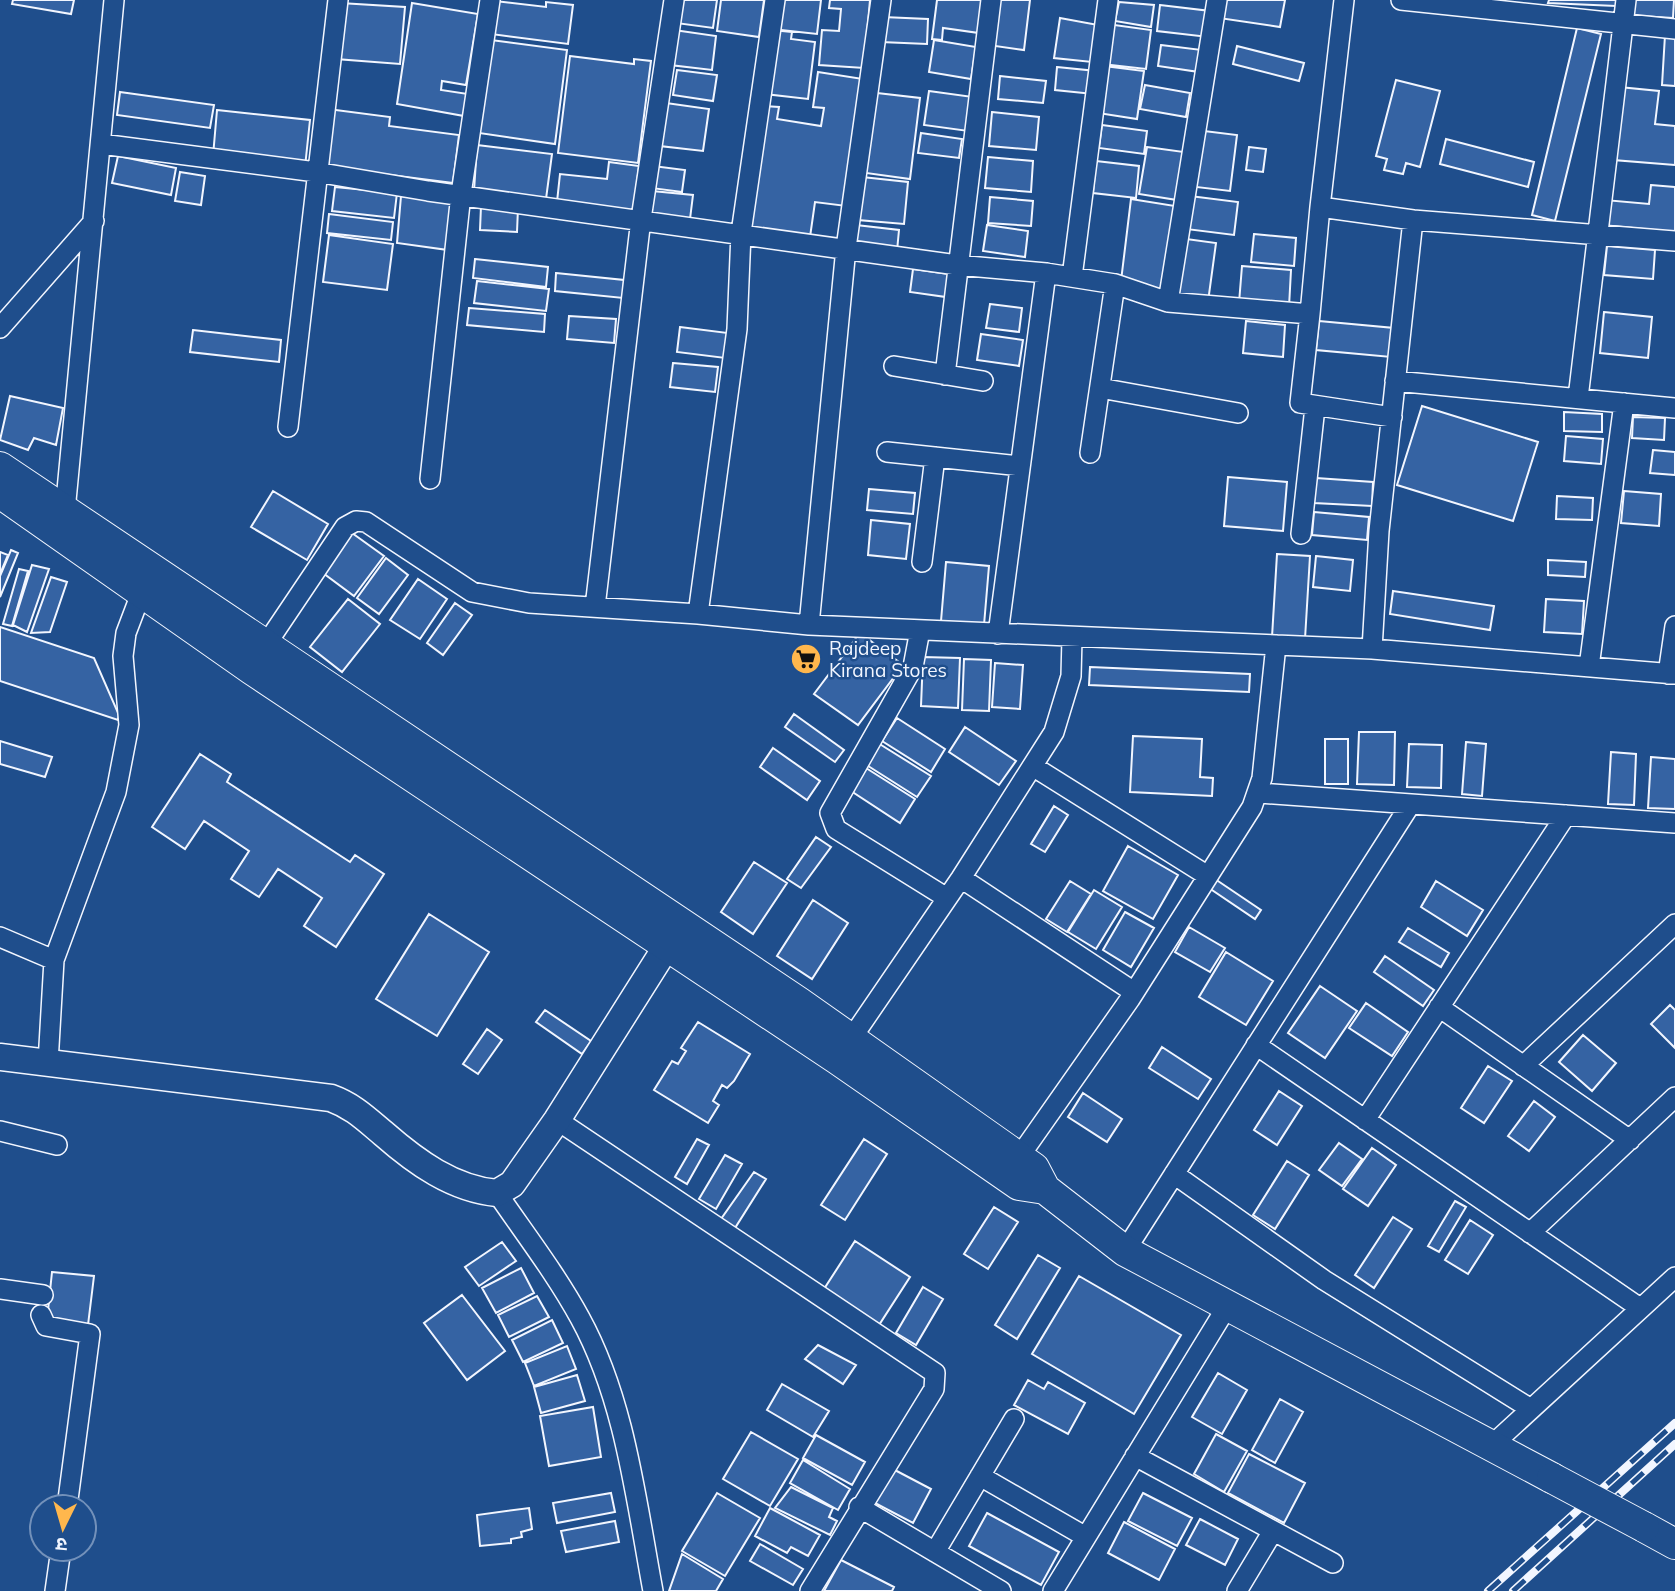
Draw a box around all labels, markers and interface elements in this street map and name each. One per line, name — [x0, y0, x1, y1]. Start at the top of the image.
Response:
place label: Rajdeep Kirana Stores — [829, 636, 947, 682]
supermarket icon: Rajdeep Kirana Stores — [789, 642, 823, 676]
north arrow — [28, 1493, 98, 1563]
text: उ — [54, 1532, 68, 1557]

